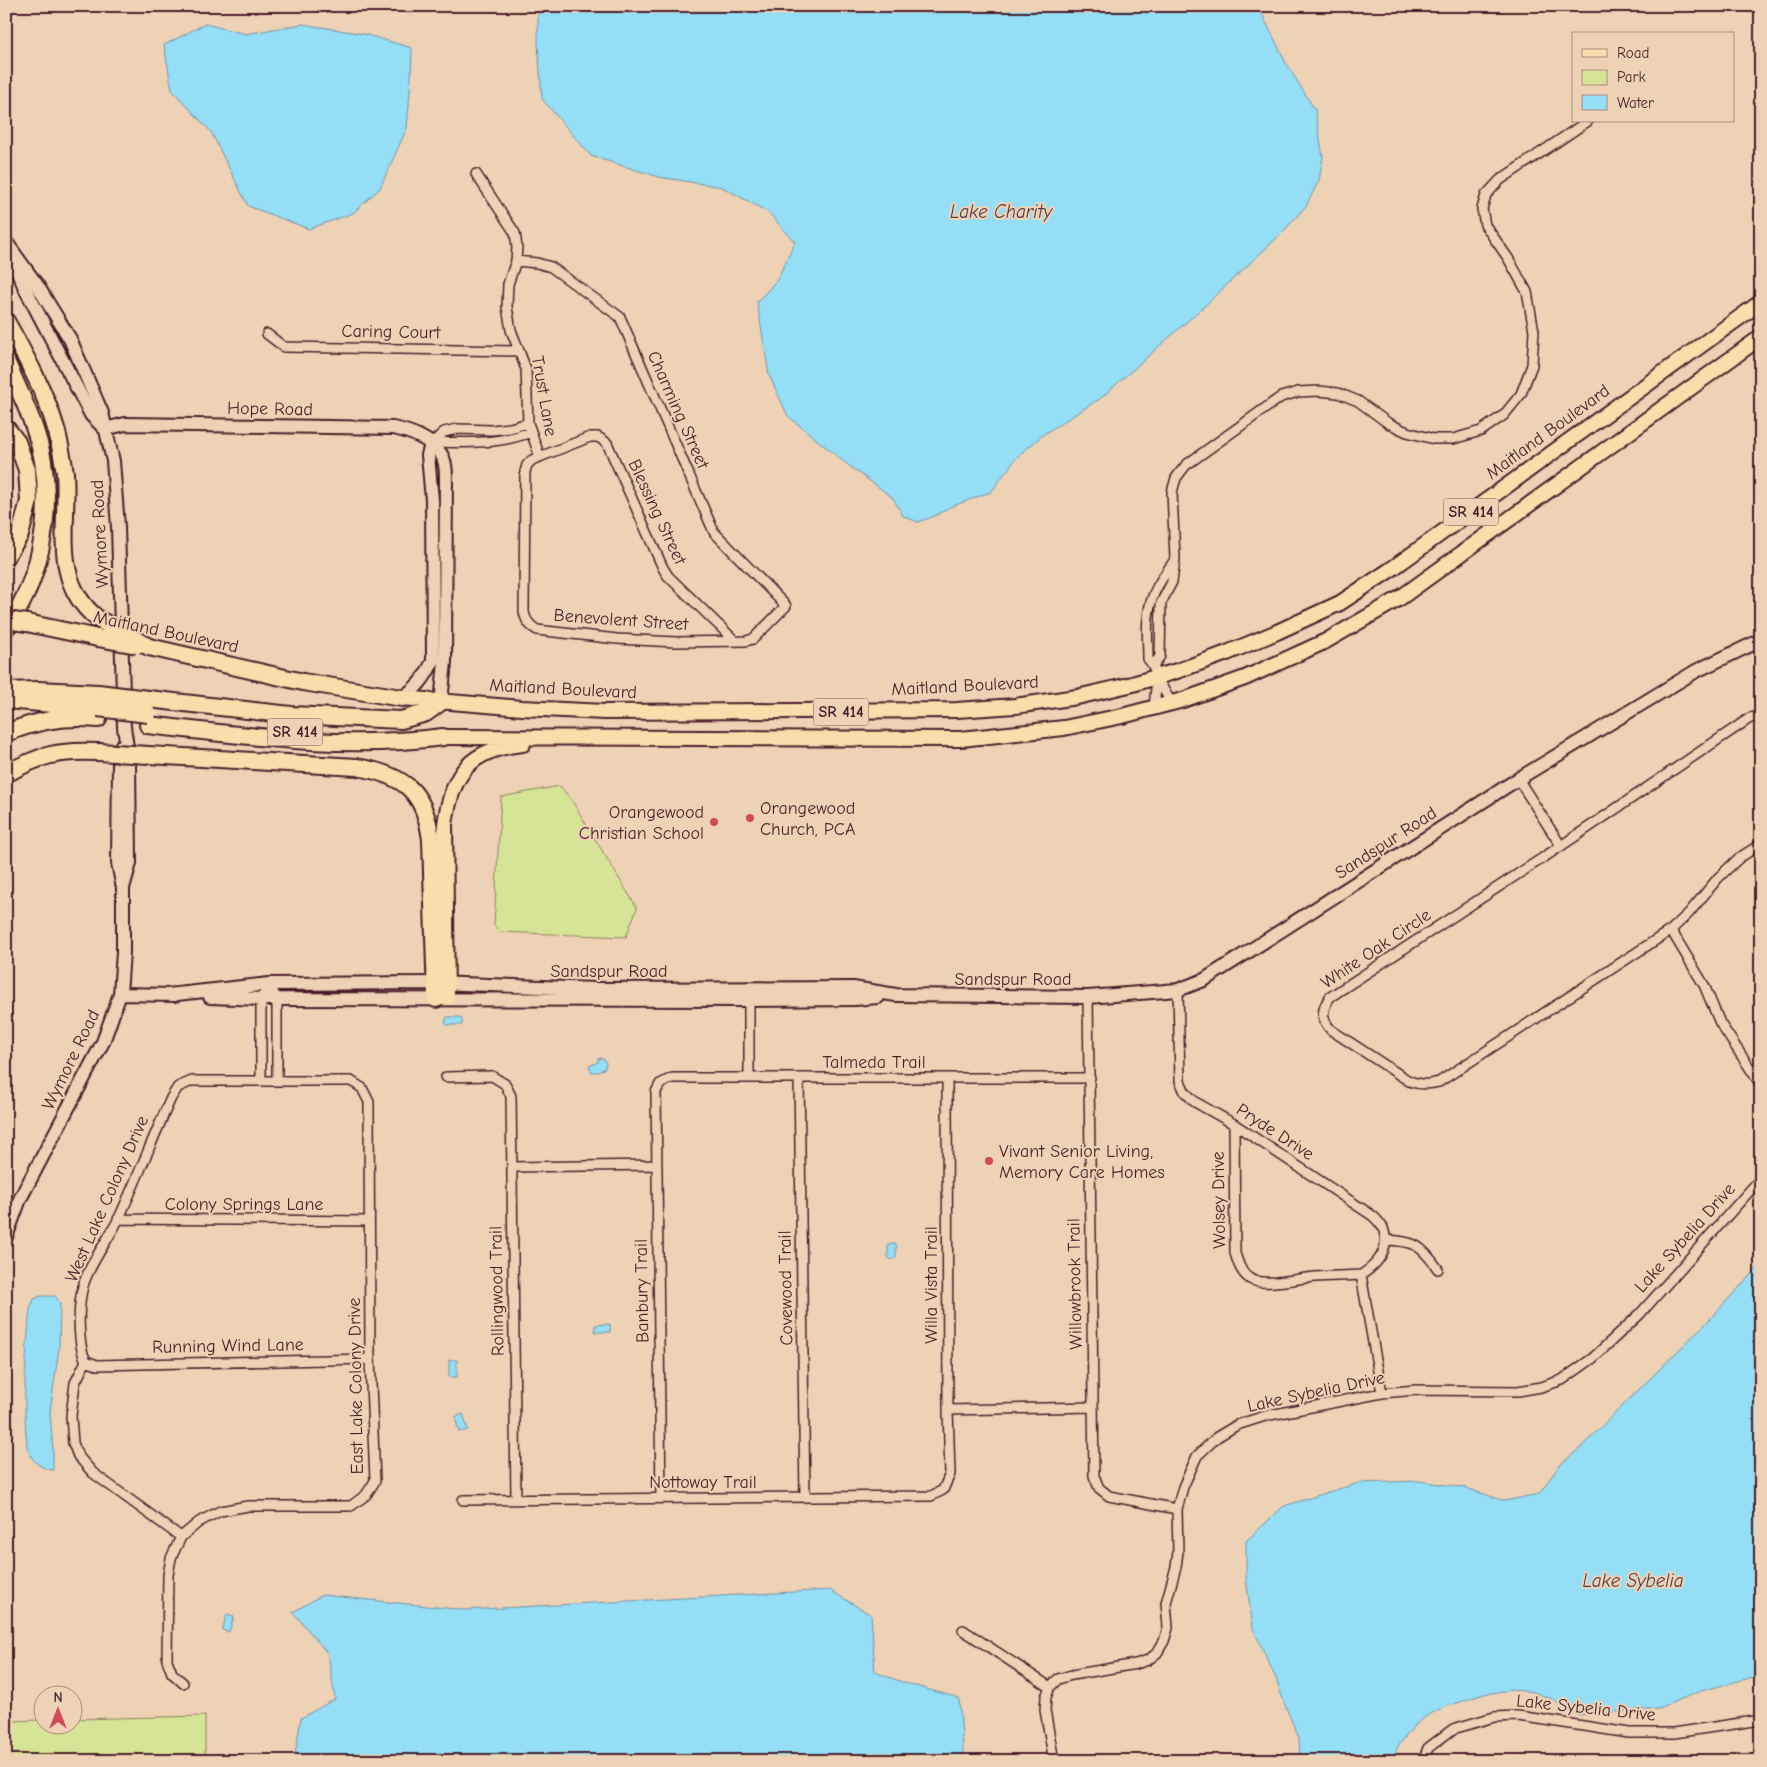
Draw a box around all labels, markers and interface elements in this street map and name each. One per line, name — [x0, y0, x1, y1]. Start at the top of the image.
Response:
legend — [1572, 32, 1734, 122]
text: Road — [1617, 44, 1649, 62]
text: Park — [1617, 68, 1646, 86]
text: Water — [1617, 94, 1654, 112]
water label: Lake Charity — [950, 201, 1054, 223]
street label: Caring Court — [341, 321, 442, 343]
street label: Charming Street — [643, 348, 714, 473]
street label: Trust Lane — [527, 354, 561, 438]
street label: Maitland Boulevard — [1482, 380, 1614, 484]
street label: Hope Road — [227, 398, 313, 420]
street label: Blessing Street — [623, 456, 691, 569]
street label: Wymore Road — [87, 479, 113, 589]
road number: SR 414 — [1444, 498, 1498, 526]
street label: Benevolent Street — [553, 605, 690, 635]
street label: Maitland Boulevard — [92, 606, 240, 658]
street label: Maitland Boulevard — [891, 672, 1039, 700]
street label: Maitland Boulevard — [489, 675, 637, 703]
road number: SR 414 — [814, 699, 868, 726]
road number: SR 414 — [268, 719, 322, 746]
place label: Orangewood Church, PCA — [760, 798, 855, 840]
place label: Orangewood Christian School — [579, 802, 704, 844]
street label: Sandspur Road — [1331, 802, 1441, 884]
marker: Orangewood Church, PCA — [744, 812, 756, 824]
marker: Orangewood Christian School — [708, 816, 720, 828]
street label: White Oak Circle — [1317, 905, 1435, 993]
street label: Sandspur Road — [551, 961, 667, 982]
street label: Sandspur Road — [955, 969, 1071, 990]
street label: Wymore Road — [38, 1007, 104, 1113]
street label: Talmeda Trail — [822, 1052, 926, 1073]
street label: Pryde Drive — [1232, 1099, 1318, 1165]
street label: West Lake Colony Drive — [61, 1112, 153, 1286]
place label: Vivant Senior Living, Memory Care Homes — [999, 1141, 1165, 1183]
street label: Wolsey Drive — [1208, 1151, 1230, 1249]
marker: Vivant Senior Living, Memory Care Homes — [983, 1155, 995, 1167]
street label: Lake Sybelia Drive — [1630, 1179, 1740, 1297]
street label: Colony Springs Lane — [165, 1194, 323, 1215]
street label: Willowbrook Trail — [1063, 1218, 1087, 1350]
street label: Rollingwood Trail — [485, 1226, 509, 1356]
street label: Willa Vista Trail — [921, 1226, 942, 1344]
street label: Covewood Trail — [774, 1230, 798, 1346]
street label: Banbury Trail — [631, 1239, 653, 1343]
street label: East Lake Colony Drive — [344, 1297, 368, 1475]
street label: Running Wind Lane — [152, 1334, 304, 1358]
street label: Lake Sybelia Drive — [1245, 1367, 1387, 1417]
street label: Nottoway Trail — [649, 1472, 757, 1493]
water label: Lake Sybelia — [1582, 1570, 1684, 1592]
north arrow — [32, 1684, 82, 1734]
text: N — [53, 1689, 63, 1706]
street label: Lake Sybelia Drive — [1515, 1690, 1657, 1726]

